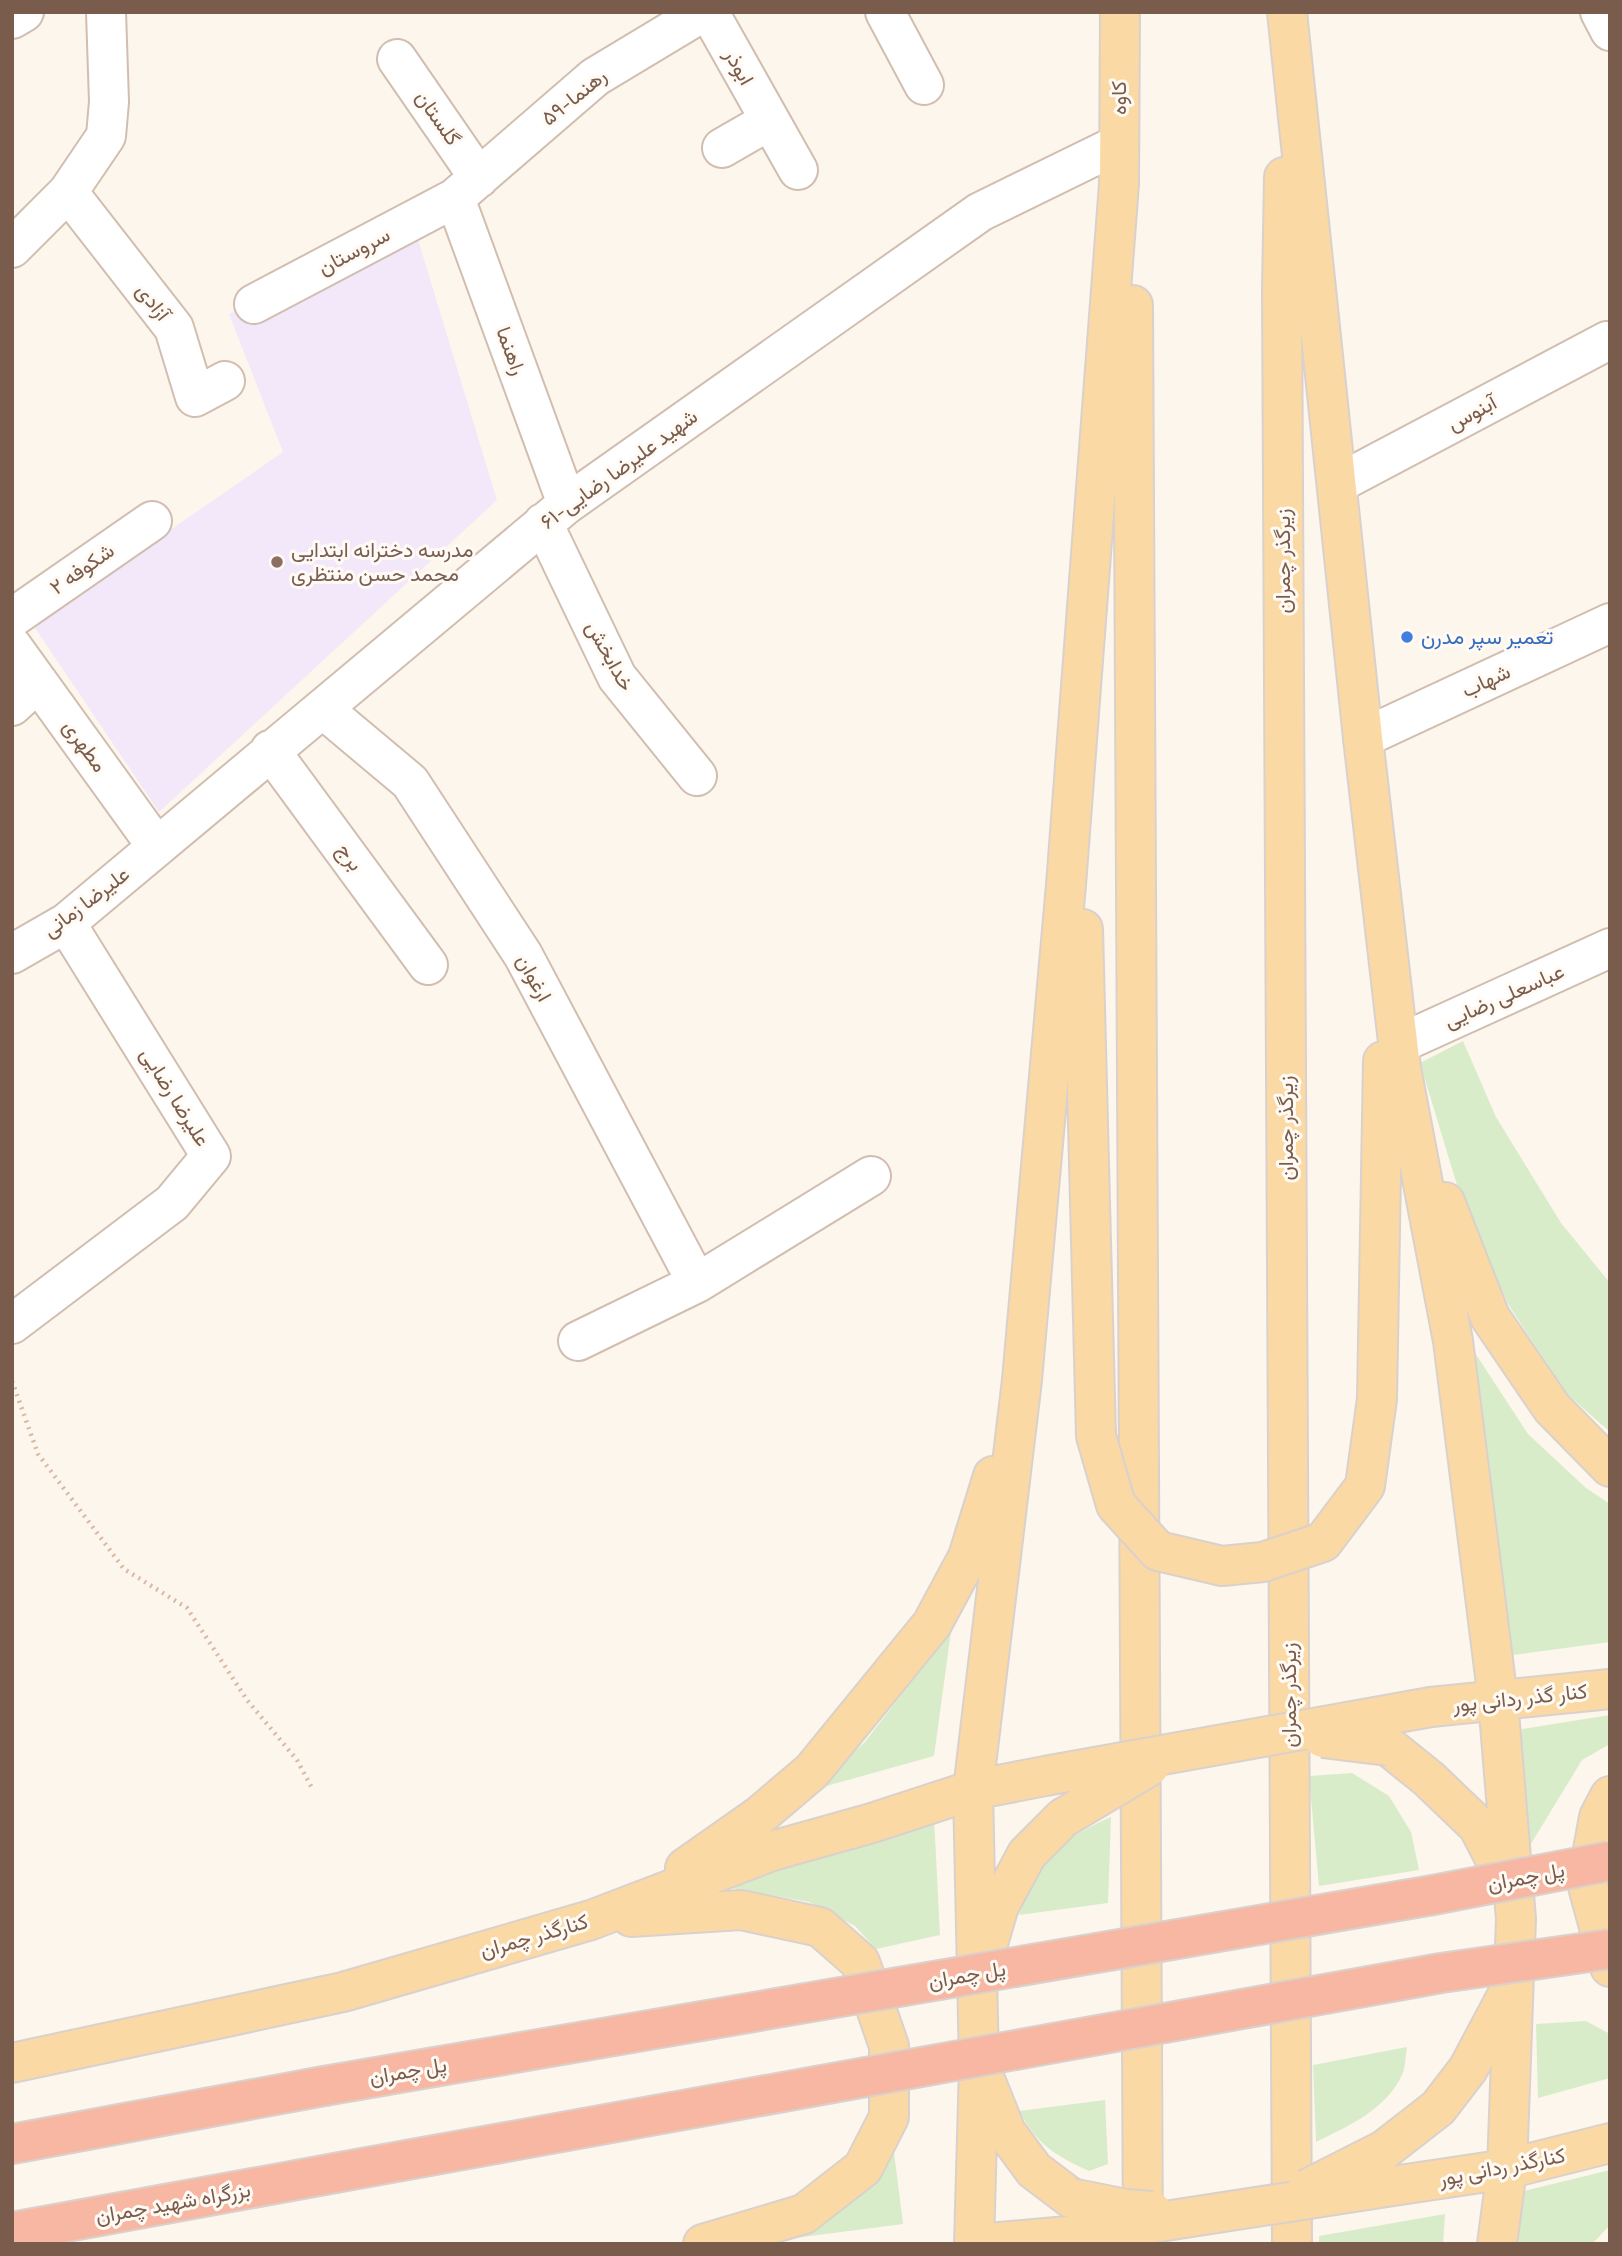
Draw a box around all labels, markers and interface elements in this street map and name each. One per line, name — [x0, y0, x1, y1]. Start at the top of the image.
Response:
street label: ابوذر — [718, 43, 760, 90]
street label: ۵۹-رهنما — [535, 62, 612, 131]
street label: کاوه — [1105, 81, 1132, 115]
street label: گلستان — [411, 85, 467, 150]
street label: سروستان — [313, 220, 395, 281]
street label: آزادی — [130, 277, 178, 328]
street label: راهنما — [490, 323, 533, 379]
street label: آبنوس — [1442, 387, 1503, 437]
street label: ۶۱-شهید علیرضا رضایی — [535, 402, 703, 535]
street label: زیرگذر چمران — [1269, 509, 1297, 613]
place label: مدرسه دخترانه ابتدایی محمد حسن منتظری — [291, 536, 473, 587]
street label: شکوفه ۲ — [44, 537, 119, 601]
marker: مدرسه دخترانه ابتدایی محمد حسن منتظری — [269, 554, 285, 570]
street label: خدابخش — [581, 616, 641, 695]
place label: تعمیر سپر مدرن — [1421, 623, 1553, 651]
marker: تعمیر سپر مدرن — [1399, 629, 1415, 645]
street label: شهاب — [1457, 658, 1515, 704]
street label: مطهری — [57, 714, 114, 777]
street label: برج — [330, 837, 370, 877]
street label: علیرضا زمانی — [37, 860, 135, 943]
street label: ارغوان — [511, 949, 558, 1006]
street label: عباسعلی رضایی — [1439, 957, 1568, 1034]
street label: علیرضا رضایی — [134, 1042, 217, 1151]
street label: زیرگذر چمران — [1272, 1076, 1300, 1180]
street label: زیرگذر چمران — [1275, 1643, 1303, 1747]
street label: کنار گذر ردانی پور — [1450, 1677, 1589, 1719]
street label: پل چمران — [1485, 1856, 1567, 1898]
street label: کنارگذر چمران — [477, 1907, 591, 1965]
street label: پل چمران — [926, 1954, 1008, 1996]
street label: پل چمران — [367, 2050, 449, 2092]
street label: کنارگذر ردانی پور — [1435, 2141, 1568, 2193]
street label: بزرگراه شهید چمران — [93, 2176, 253, 2230]

